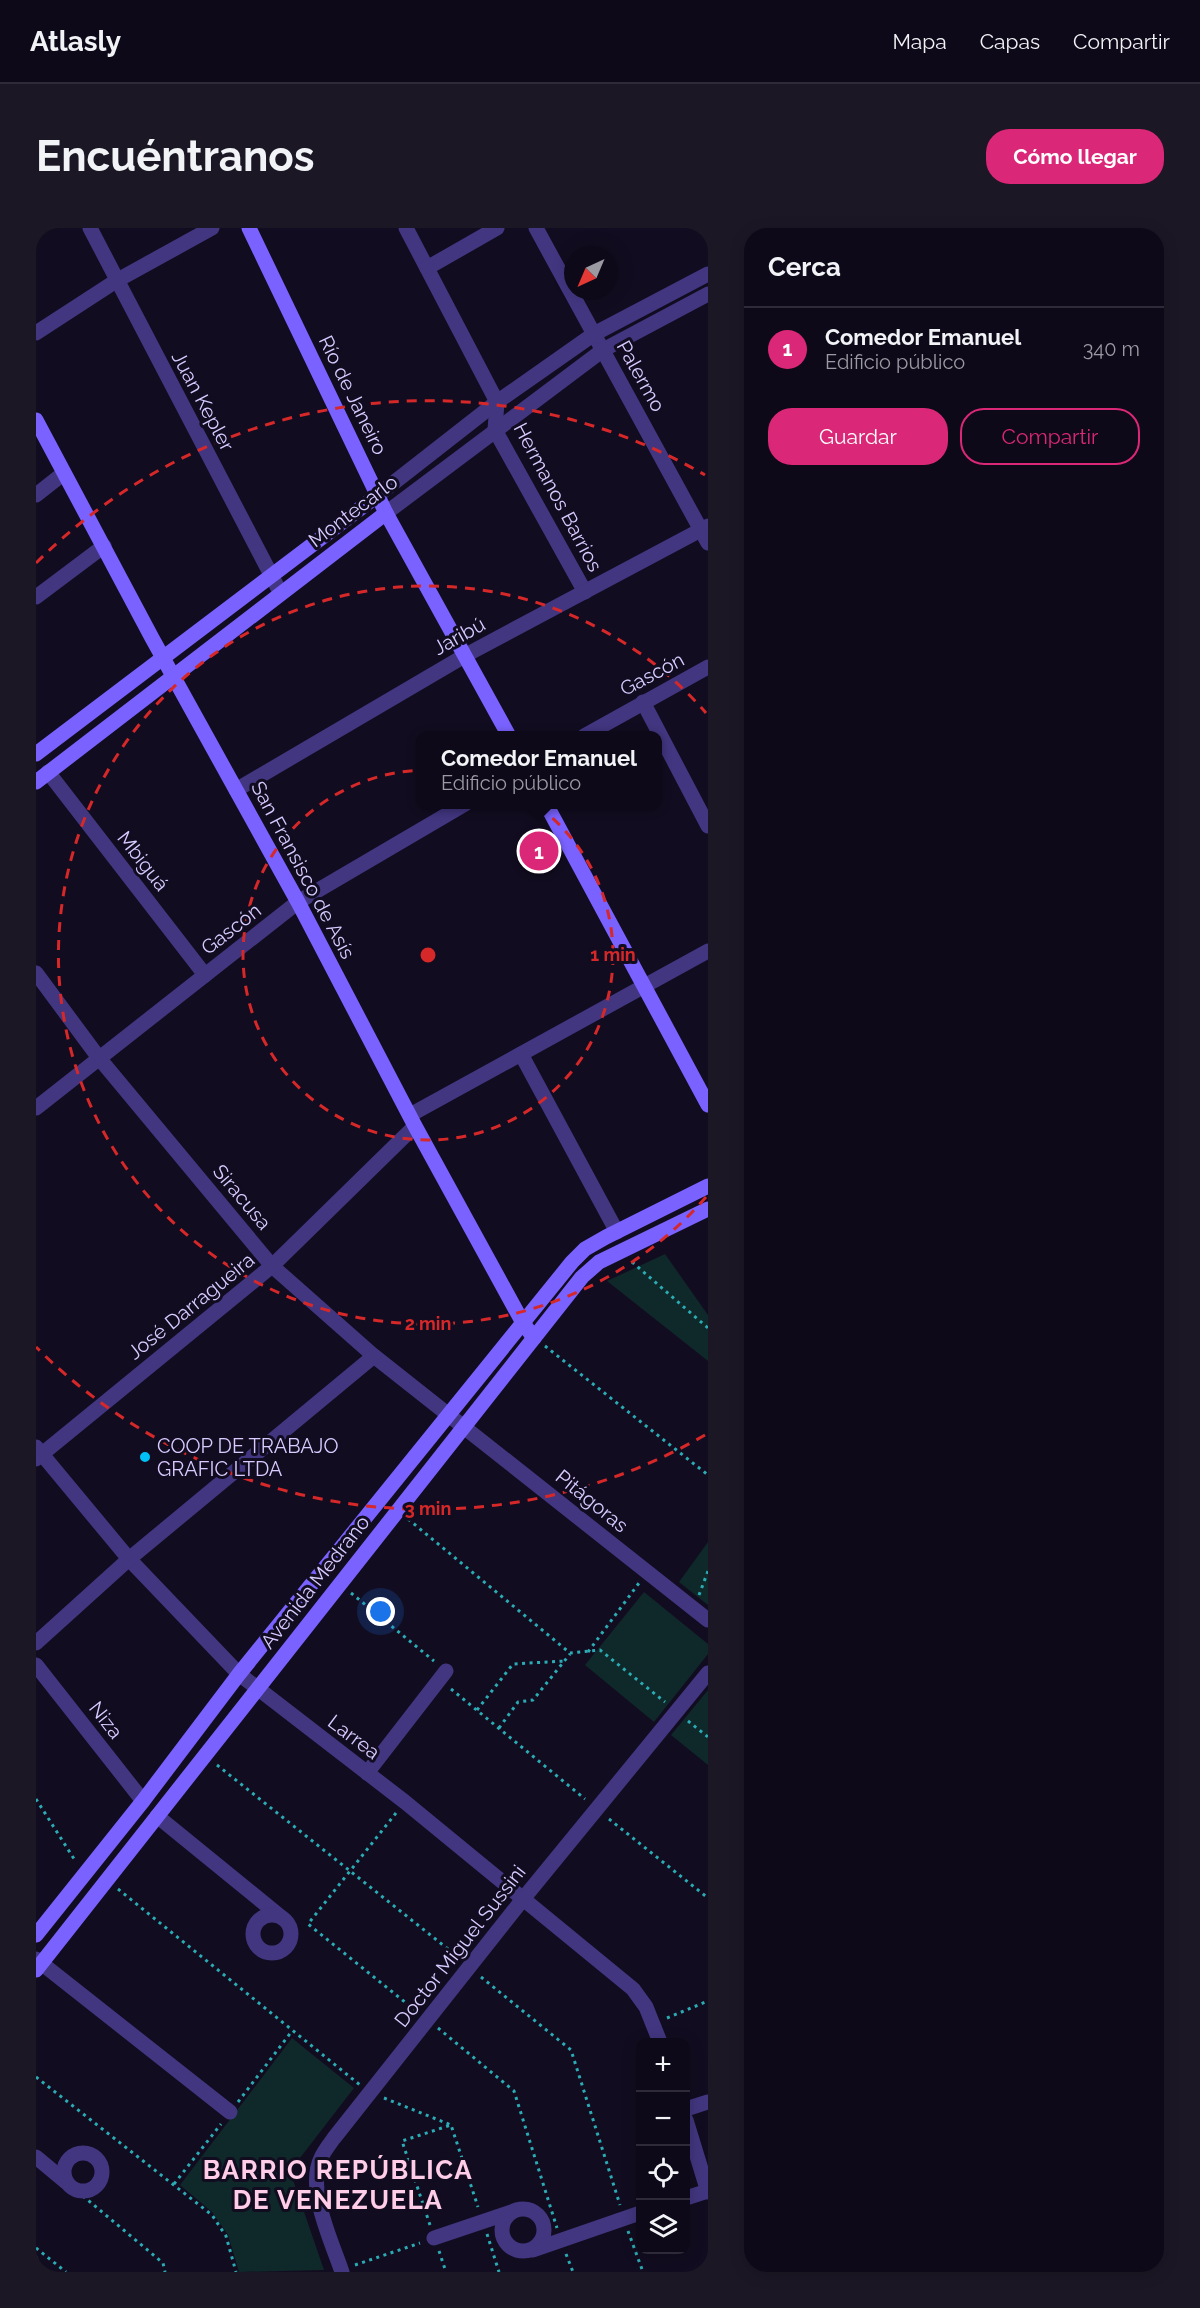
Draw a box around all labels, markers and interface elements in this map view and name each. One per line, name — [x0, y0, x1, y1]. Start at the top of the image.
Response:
text: Atlasly — [30, 25, 121, 58]
text: Mapa — [892, 29, 947, 54]
text: Capas — [980, 29, 1040, 54]
text: Compartir — [1073, 29, 1170, 54]
button: Cómo llegar — [986, 129, 1164, 184]
text: Encuéntranos — [36, 132, 315, 181]
north arrow — [564, 246, 618, 300]
text: Cerca — [768, 252, 841, 282]
text: Comedor Emanuel — [825, 324, 1021, 350]
street label: Río de Janeiro — [314, 331, 392, 459]
street label: Palermo — [612, 336, 670, 416]
text: 1 — [783, 337, 792, 361]
text: 340 m — [1083, 337, 1140, 361]
street label: Juan Kepler — [167, 347, 239, 455]
text: Edificio público — [825, 350, 965, 374]
button: Guardar — [768, 408, 948, 465]
button: Compartir — [960, 408, 1140, 465]
street label: Hermanos Barrios — [509, 418, 607, 576]
street label: Montecarlo — [304, 470, 402, 552]
street label: Jaribú — [429, 612, 489, 660]
street label: Gascón — [616, 647, 688, 701]
popup — [416, 731, 662, 809]
text: Comedor Emanuel — [441, 745, 637, 771]
text: Edificio público — [441, 771, 581, 795]
street label: San Fransisco de Asís — [246, 777, 360, 963]
street label: Mbiguá — [112, 826, 174, 896]
pin: 1 — [520, 828, 558, 874]
street label: Gascón — [196, 898, 266, 960]
text: 1 min — [590, 944, 636, 965]
centre of rings — [418, 945, 438, 965]
street label: Siracusa — [208, 1159, 276, 1235]
street label: José Darragueira — [123, 1248, 259, 1364]
text: 2 min — [405, 1313, 451, 1334]
place label: COOP DE TRABAJO GRAFIC LTDA — [157, 1434, 339, 1481]
marker: COOP DE TRABAJO GRAFIC LTDA — [138, 1450, 152, 1464]
street label: Pitágoras — [551, 1465, 633, 1537]
text: 3 min — [405, 1498, 451, 1519]
street label: Avenida Medrano — [256, 1511, 374, 1653]
your location — [366, 1597, 395, 1626]
street label: Niza — [84, 1697, 128, 1743]
street label: Larrea — [323, 1710, 385, 1764]
street label: Doctor Miguel Sussini — [389, 1860, 531, 2032]
map controls — [636, 2038, 690, 2254]
button: + — [636, 2038, 690, 2092]
button: − — [636, 2092, 690, 2146]
button: locate — [636, 2146, 690, 2200]
district label: BARRIO REPÚBLICA DE VENEZUELA — [203, 2155, 473, 2215]
button: layers — [636, 2200, 690, 2254]

